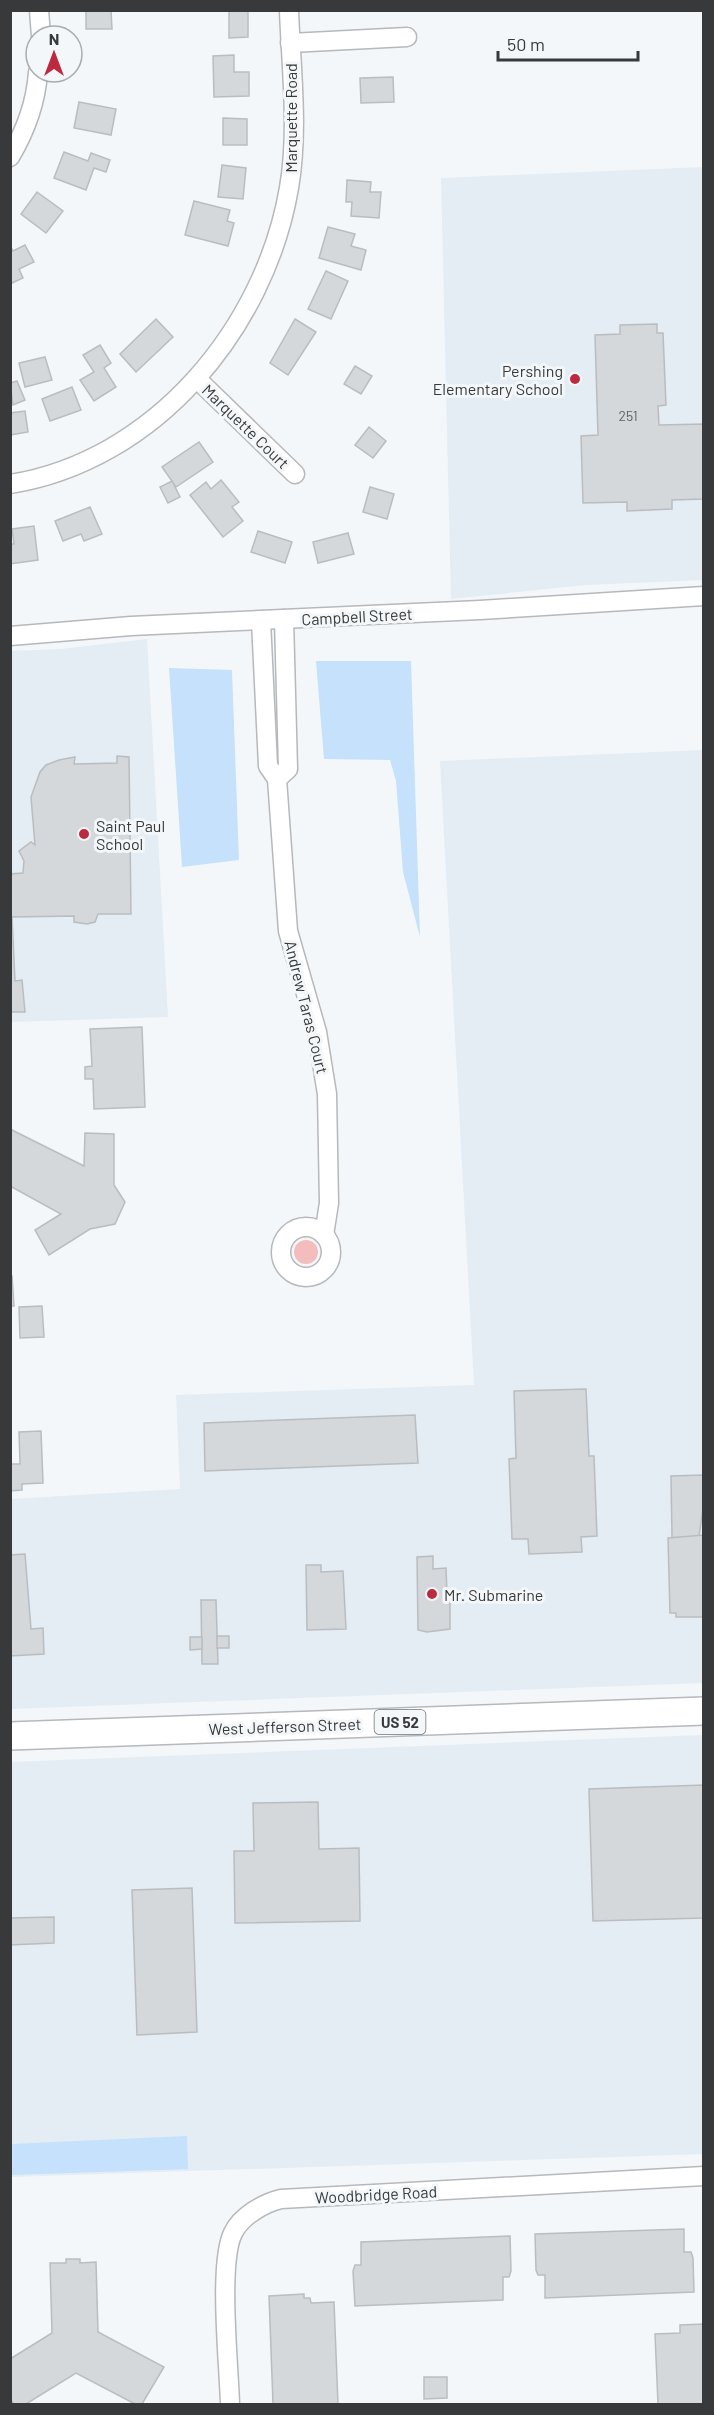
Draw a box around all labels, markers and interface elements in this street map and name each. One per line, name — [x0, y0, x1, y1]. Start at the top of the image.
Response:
north arrow — [24, 24, 84, 84]
scale bar — [498, 24, 638, 62]
text: N — [49, 29, 59, 48]
text: 50 m — [507, 33, 545, 55]
street label: Marquette Road — [281, 63, 300, 173]
place label: Pershing Elementary School — [433, 361, 563, 398]
marker: Pershing Elementary School — [568, 372, 582, 386]
street label: Marquette Court — [199, 380, 293, 472]
house number: 251 — [618, 407, 638, 424]
street label: Campbell Street — [301, 604, 413, 628]
place label: Saint Paul School — [96, 816, 165, 853]
marker: Saint Paul School — [77, 827, 91, 841]
street label: Andrew Taras Court — [281, 938, 333, 1076]
place label: Mr. Submarine — [444, 1585, 543, 1604]
marker: Mr. Submarine — [425, 1587, 439, 1601]
road number: US 52 — [374, 1710, 426, 1734]
street label: West Jefferson Street — [208, 1714, 362, 1738]
street label: Woodbridge Road — [314, 2181, 438, 2207]

